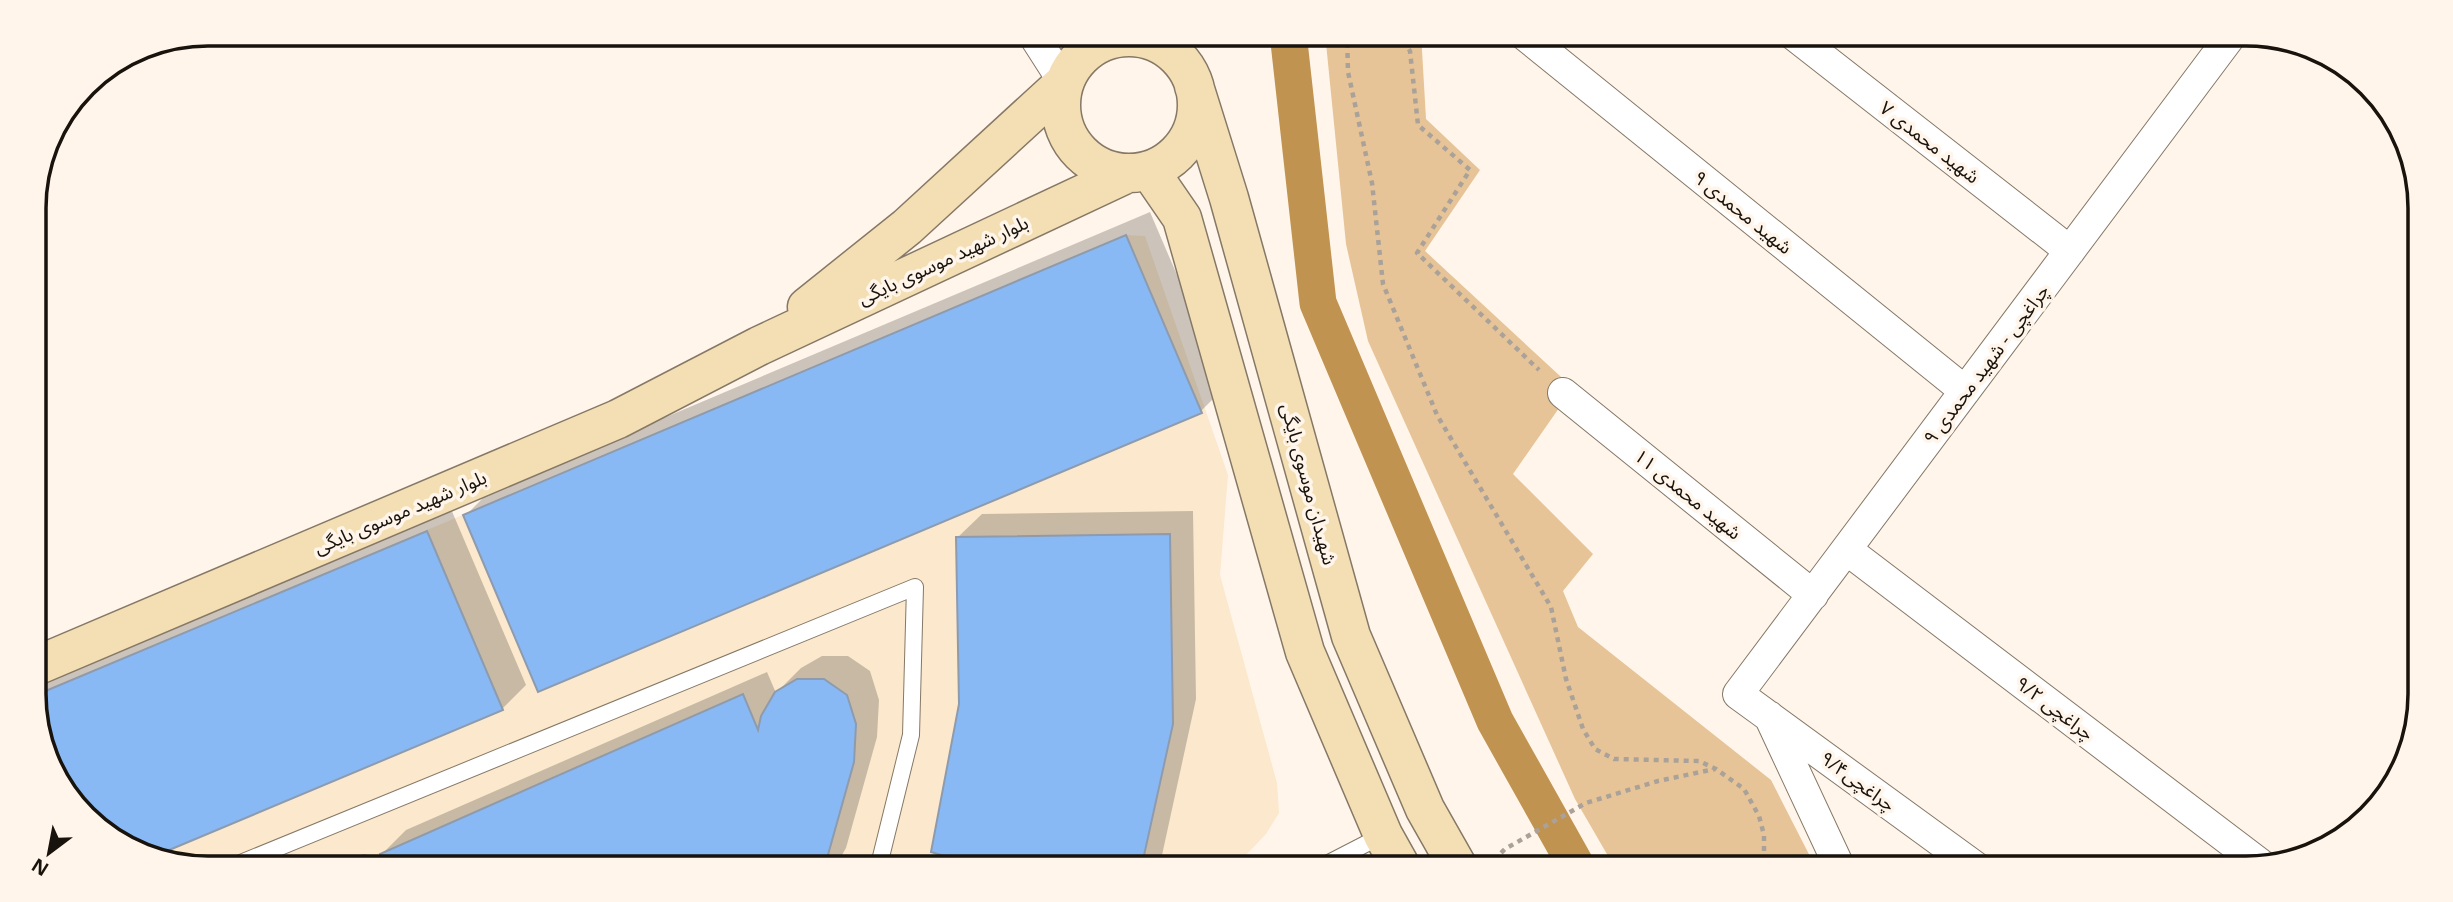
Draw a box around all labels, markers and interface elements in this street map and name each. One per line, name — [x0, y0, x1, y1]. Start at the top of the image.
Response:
street label: شهید محمدی ۷ — [1875, 95, 1985, 189]
street label: شهید محمدی ۹ — [1688, 164, 1798, 260]
street label: بلوار شهید موسوی بایگی — [854, 209, 1032, 311]
street label: ۹ چراغچی - شهید محمدی — [1917, 279, 2055, 450]
street label: شهیدان موسوی بایگی — [1275, 400, 1343, 568]
street label: شهید محمدی ۱۱ — [1629, 443, 1747, 545]
street label: بلوار شهید موسوی بایگی — [310, 464, 490, 560]
street label: ۹/۲ چراغچی — [2010, 670, 2100, 746]
street label: ۹/۴چراغچی — [1815, 745, 1901, 817]
north arrow — [14, 818, 84, 888]
text: N — [27, 852, 53, 883]

